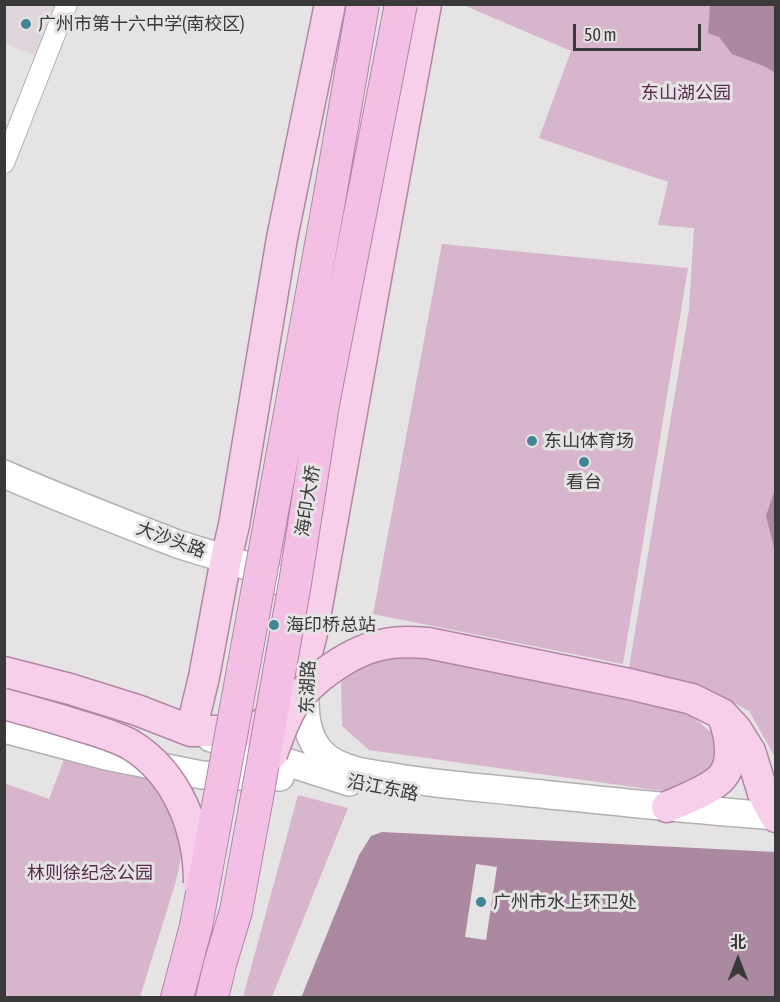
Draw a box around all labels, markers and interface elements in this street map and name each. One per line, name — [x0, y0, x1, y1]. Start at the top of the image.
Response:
scale bar — [576, 12, 704, 50]
place label: 广州市第十六中学(南校区) — [38, 13, 245, 35]
marker: 广州市第十六中学(南校区) — [19, 17, 33, 31]
text: 50 m — [584, 24, 616, 45]
park label: 东山湖公园 — [641, 82, 731, 104]
place label: 东山体育场 — [544, 430, 634, 452]
marker: 东山体育场 — [525, 434, 539, 448]
marker: 看台 — [577, 455, 591, 469]
street label: 海印大桥 — [292, 464, 324, 538]
place label: 看台 — [566, 471, 602, 493]
street label: 大沙头路 — [133, 518, 209, 562]
place label: 海印桥总站 — [286, 614, 376, 636]
marker: 海印桥总站 — [267, 618, 281, 632]
street label: 东湖路 — [296, 660, 320, 714]
street label: 沿江东路 — [346, 771, 420, 805]
park label: 林则徐纪念公园 — [27, 862, 153, 884]
place label: 广州市水上环卫处 — [493, 891, 637, 913]
marker: 广州市水上环卫处 — [474, 895, 488, 909]
north arrow — [708, 930, 768, 990]
text: 北 — [730, 933, 746, 951]

